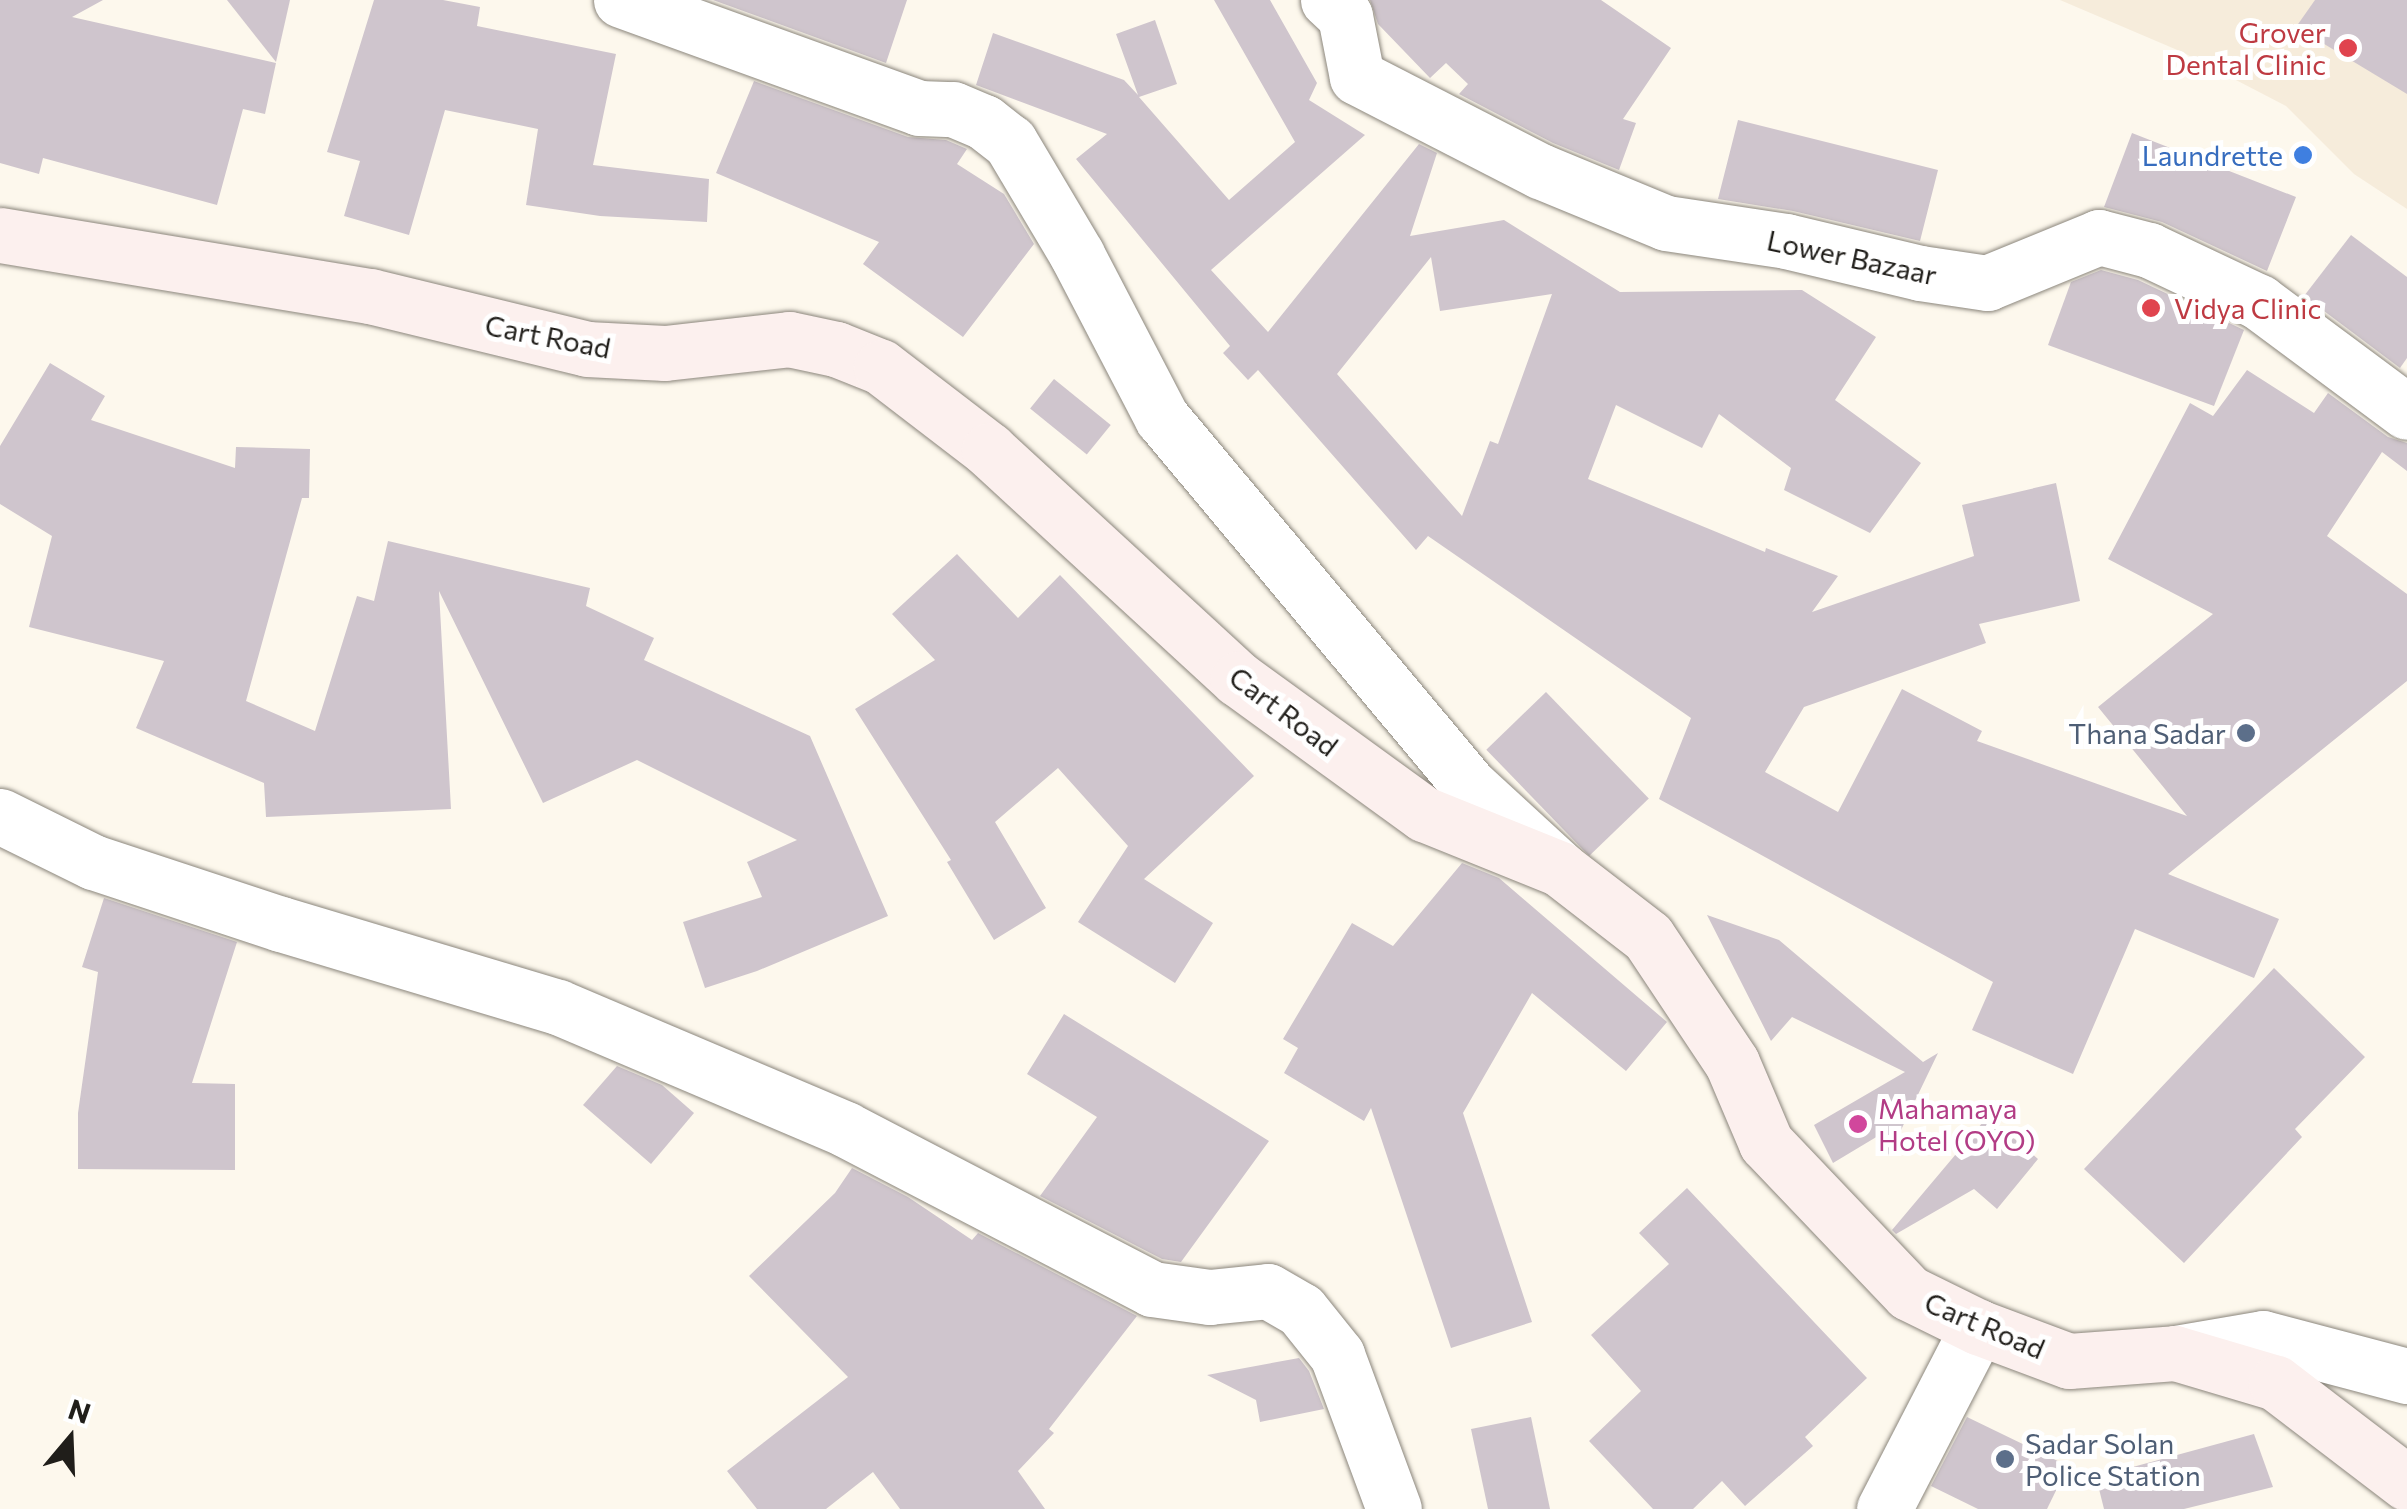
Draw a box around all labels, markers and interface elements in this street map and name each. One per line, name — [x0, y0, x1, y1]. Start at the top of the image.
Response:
place label: Grover Dental Clinic — [2165, 15, 2326, 81]
marker: Grover Dental Clinic — [2335, 35, 2361, 61]
place label: Laundrette — [2142, 138, 2283, 172]
marker: Laundrette — [2292, 144, 2314, 166]
street label: Lower Bazaar — [1764, 223, 1940, 291]
place label: Vidya Clinic — [2174, 291, 2321, 325]
marker: Vidya Clinic — [2138, 295, 2164, 321]
street label: Cart Road — [482, 307, 614, 365]
street label: Cart Road — [1223, 659, 1345, 763]
place label: Thana Sadar — [2068, 716, 2226, 750]
marker: Thana Sadar — [2235, 722, 2257, 744]
place label: Mahamaya Hotel (OYO) — [1878, 1091, 2035, 1157]
marker: Mahamaya Hotel (OYO) — [1847, 1113, 1869, 1135]
street label: Cart Road — [1920, 1285, 2050, 1365]
north arrow — [20, 1389, 120, 1489]
text: N — [64, 1391, 95, 1430]
place label: Sadar Solan Police Station — [2025, 1426, 2201, 1492]
marker: Sadar Solan Police Station — [1994, 1448, 2016, 1470]

